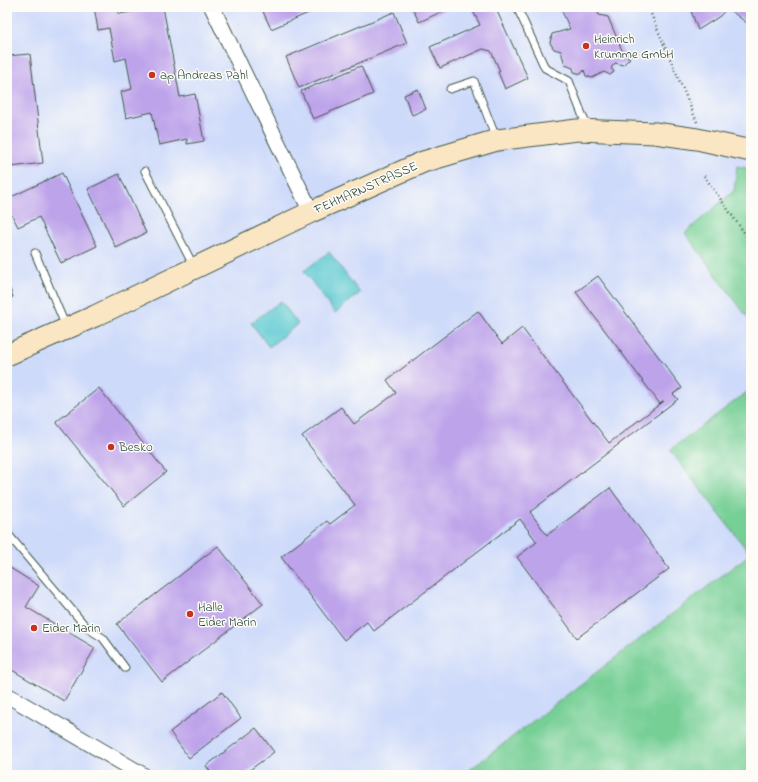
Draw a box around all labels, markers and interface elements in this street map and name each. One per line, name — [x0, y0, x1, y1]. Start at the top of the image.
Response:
place label: Heinrich Krumme GmbH — [594, 30, 674, 64]
marker: Heinrich Krumme GmbH — [581, 41, 591, 51]
place label: ap Andreas Pahl — [160, 66, 248, 85]
marker: ap Andreas Pahl — [147, 70, 157, 80]
street label: FEHMARNSTRASSE — [310, 157, 421, 220]
place label: Besko — [118, 438, 153, 457]
marker: Besko — [106, 442, 116, 452]
place label: Halle Eider Marin — [198, 598, 256, 632]
marker: Halle Eider Marin — [185, 609, 195, 619]
place label: Eider Marin — [42, 619, 100, 638]
marker: Eider Marin — [29, 623, 39, 633]

